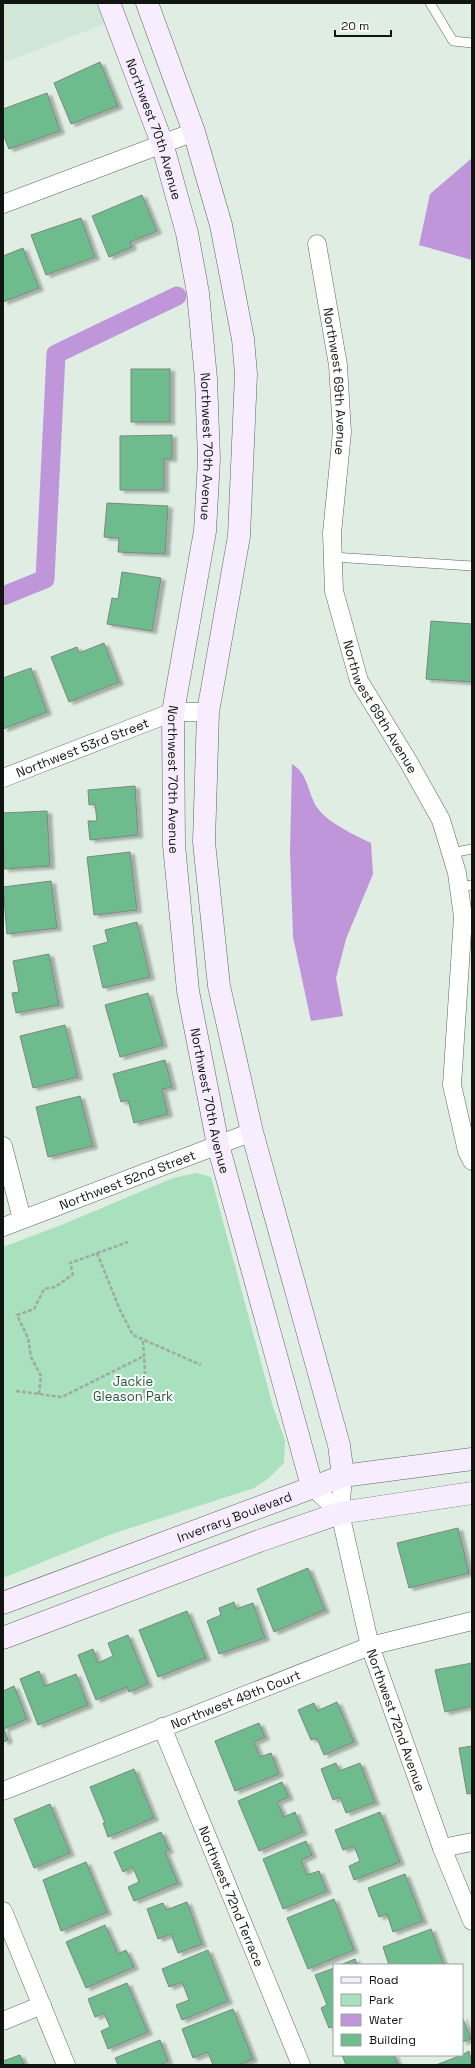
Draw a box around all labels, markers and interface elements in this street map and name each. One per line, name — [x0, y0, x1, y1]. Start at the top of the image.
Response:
scale bar — [335, 12, 391, 38]
text: 20 m — [341, 18, 369, 34]
street label: Northwest 70th Avenue — [122, 56, 185, 202]
street label: Northwest 69th Avenue — [319, 306, 350, 456]
street label: Northwest 70th Avenue — [196, 372, 217, 521]
street label: Northwest 69th Avenue — [339, 638, 421, 776]
street label: Northwest 70th Avenue — [164, 704, 183, 854]
street label: Northwest 53rd Street — [13, 714, 151, 781]
street label: Northwest 70th Avenue — [186, 1027, 233, 1175]
street label: Northwest 52nd Street — [57, 1146, 198, 1214]
park label: Jackie Gleason Park — [93, 1373, 173, 1405]
street label: Inverrary Boulevard — [175, 1488, 294, 1546]
street label: Northwest 72nd Avenue — [363, 1647, 429, 1794]
street label: Northwest 49th Court — [168, 1666, 303, 1733]
street label: Northwest 72nd Terrace — [195, 1824, 268, 1969]
legend — [333, 1964, 463, 2056]
text: Road — [369, 1972, 398, 1988]
text: Park — [369, 1992, 394, 2008]
text: Water — [369, 2012, 403, 2028]
text: Building — [369, 2032, 416, 2048]

